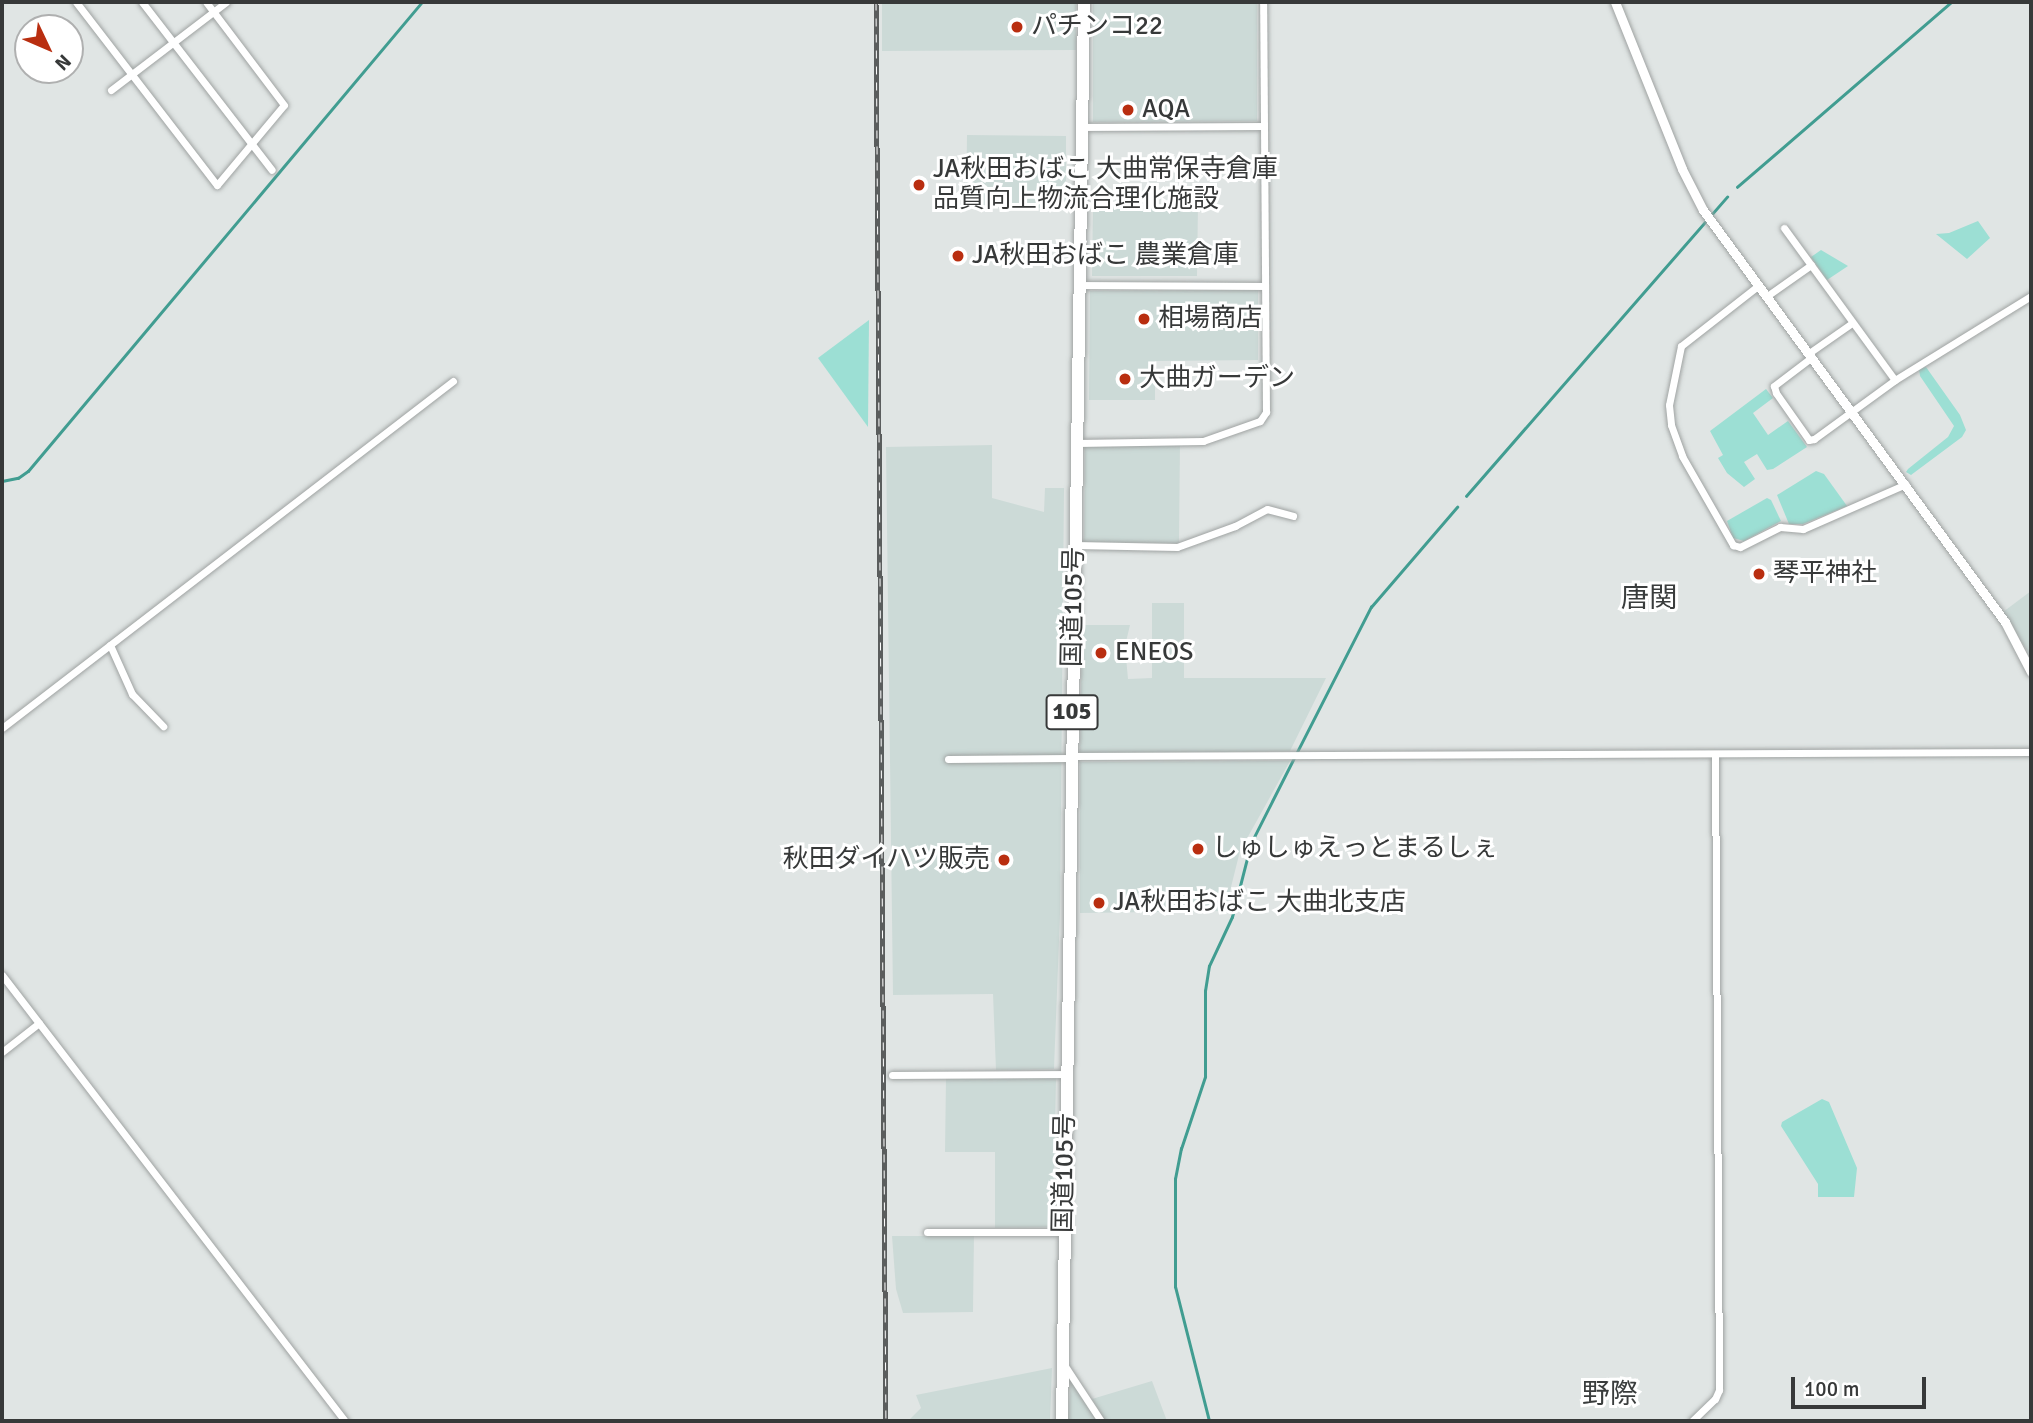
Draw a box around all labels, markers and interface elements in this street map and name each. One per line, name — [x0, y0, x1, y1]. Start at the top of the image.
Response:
place label: パチンコ22 — [1031, 11, 1163, 43]
north arrow — [14, 14, 84, 84]
marker: パチンコ22 — [1009, 19, 1025, 35]
text: N — [49, 49, 76, 75]
place label: AQA — [1142, 94, 1190, 126]
marker: AQA — [1120, 102, 1136, 118]
place label: JA秋田おばこ 大曲常保寺倉庫 品質向上物流合理化施設 — [933, 154, 1278, 216]
marker: JA秋田おばこ 大曲常保寺倉庫 品質向上物流合理化施設 — [911, 177, 927, 193]
place label: JA秋田おばこ 農業倉庫 — [972, 240, 1239, 272]
marker: JA秋田おばこ 農業倉庫 — [950, 248, 966, 264]
place label: 相場商店 — [1158, 303, 1262, 335]
marker: 相場商店 — [1136, 311, 1152, 327]
place label: 大曲ガーデン — [1139, 363, 1295, 395]
marker: 大曲ガーデン — [1117, 371, 1133, 387]
street label: 国道105号 — [1057, 547, 1091, 667]
place label: 琴平神社 — [1773, 558, 1877, 590]
marker: 琴平神社 — [1751, 566, 1767, 582]
district label: 唐関 — [1621, 581, 1677, 615]
place label: ENEOS — [1115, 637, 1193, 669]
marker: ENEOS — [1093, 645, 1109, 661]
road number: 105 — [1044, 692, 1100, 732]
place label: しゅしゅえっとまるしぇ — [1212, 833, 1498, 865]
marker: しゅしゅえっとまるしぇ — [1190, 841, 1206, 857]
place label: 秋田ダイハツ販売 — [782, 844, 990, 876]
marker: 秋田ダイハツ販売 — [996, 852, 1012, 868]
place label: JA秋田おばこ 大曲北支店 — [1113, 887, 1406, 919]
marker: JA秋田おばこ 大曲北支店 — [1091, 895, 1107, 911]
street label: 国道105号 — [1048, 1113, 1082, 1233]
scale bar — [1795, 1364, 1930, 1408]
text: 100 m — [1804, 1376, 1859, 1402]
district label: 野際 — [1582, 1377, 1638, 1411]

